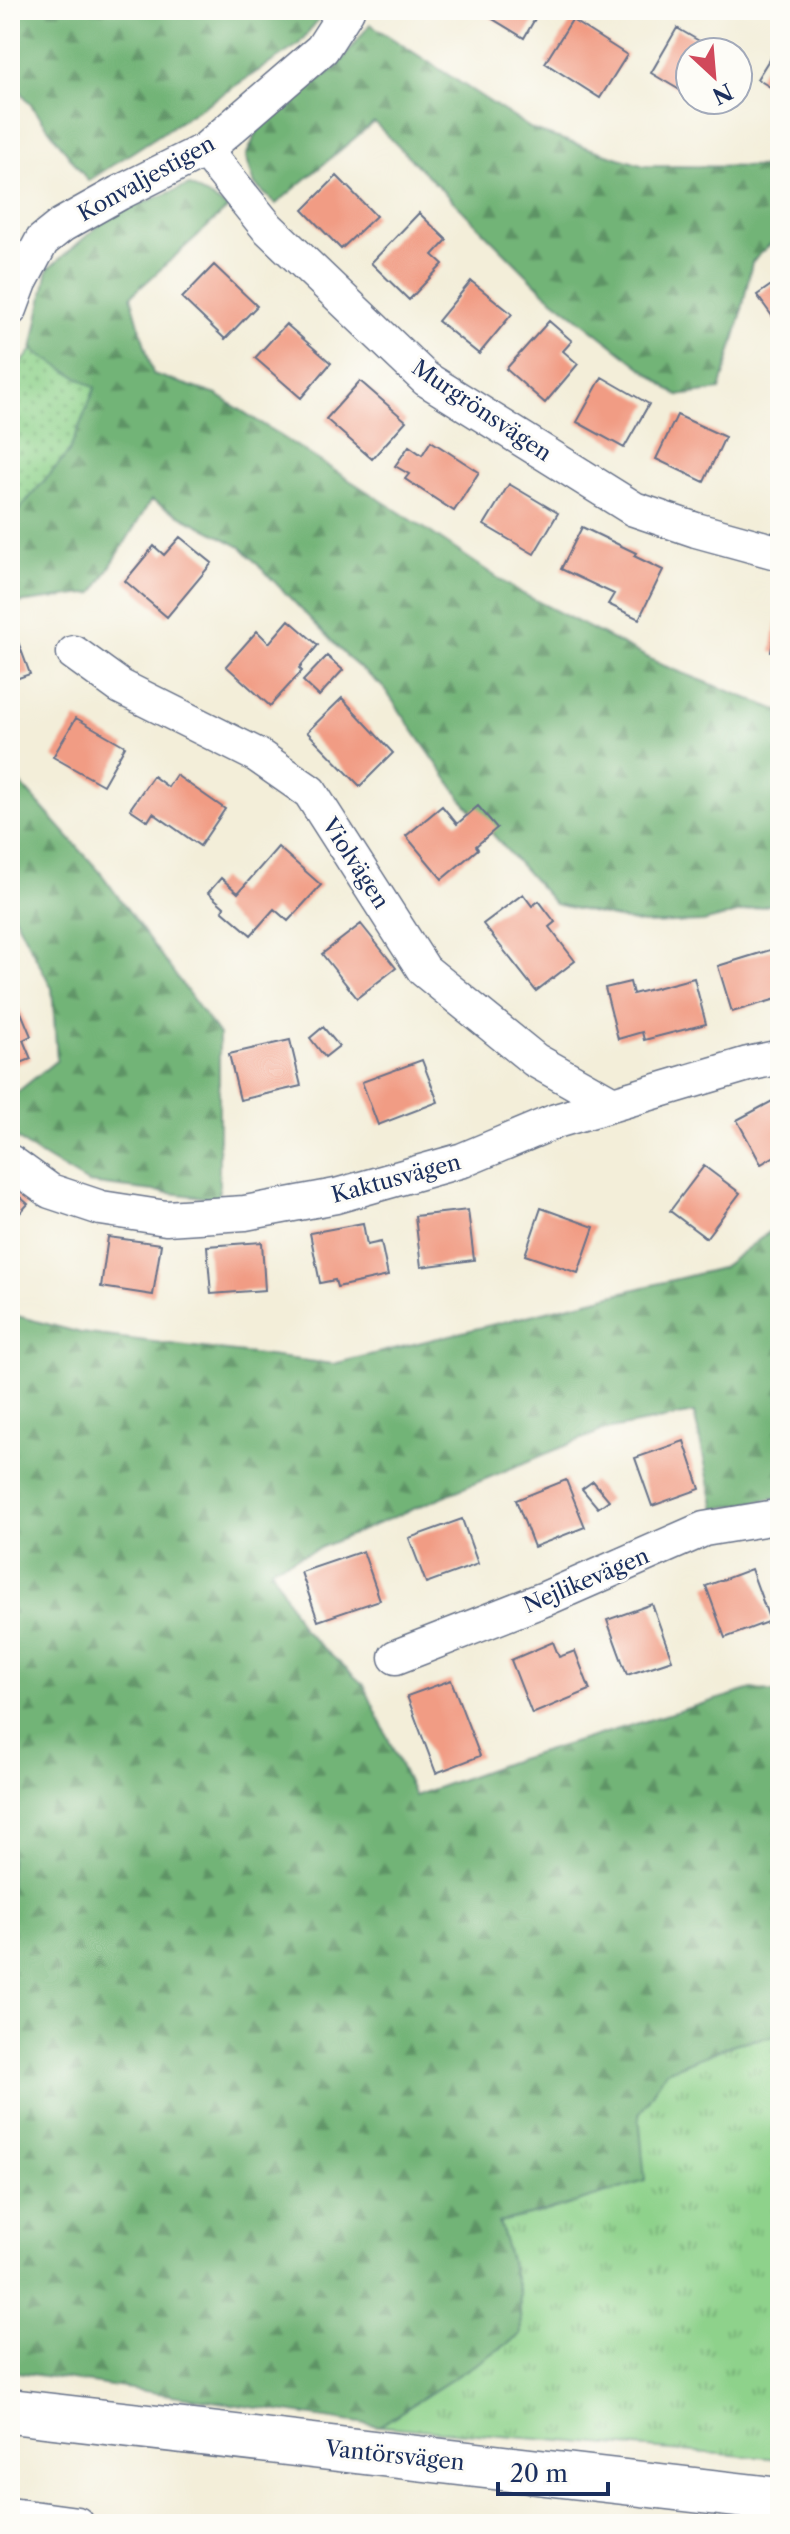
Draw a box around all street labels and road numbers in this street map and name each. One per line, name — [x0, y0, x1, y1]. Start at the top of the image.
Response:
street label: Konvaljestigen — [73, 130, 220, 227]
street label: Murgrönsvägen — [407, 354, 557, 467]
street label: Violvägen — [316, 812, 395, 914]
street label: Kaktusvägen — [329, 1148, 464, 1209]
street label: Nejlikevägen — [519, 1542, 653, 1619]
street label: Vantörsvägen — [323, 2435, 466, 2476]

